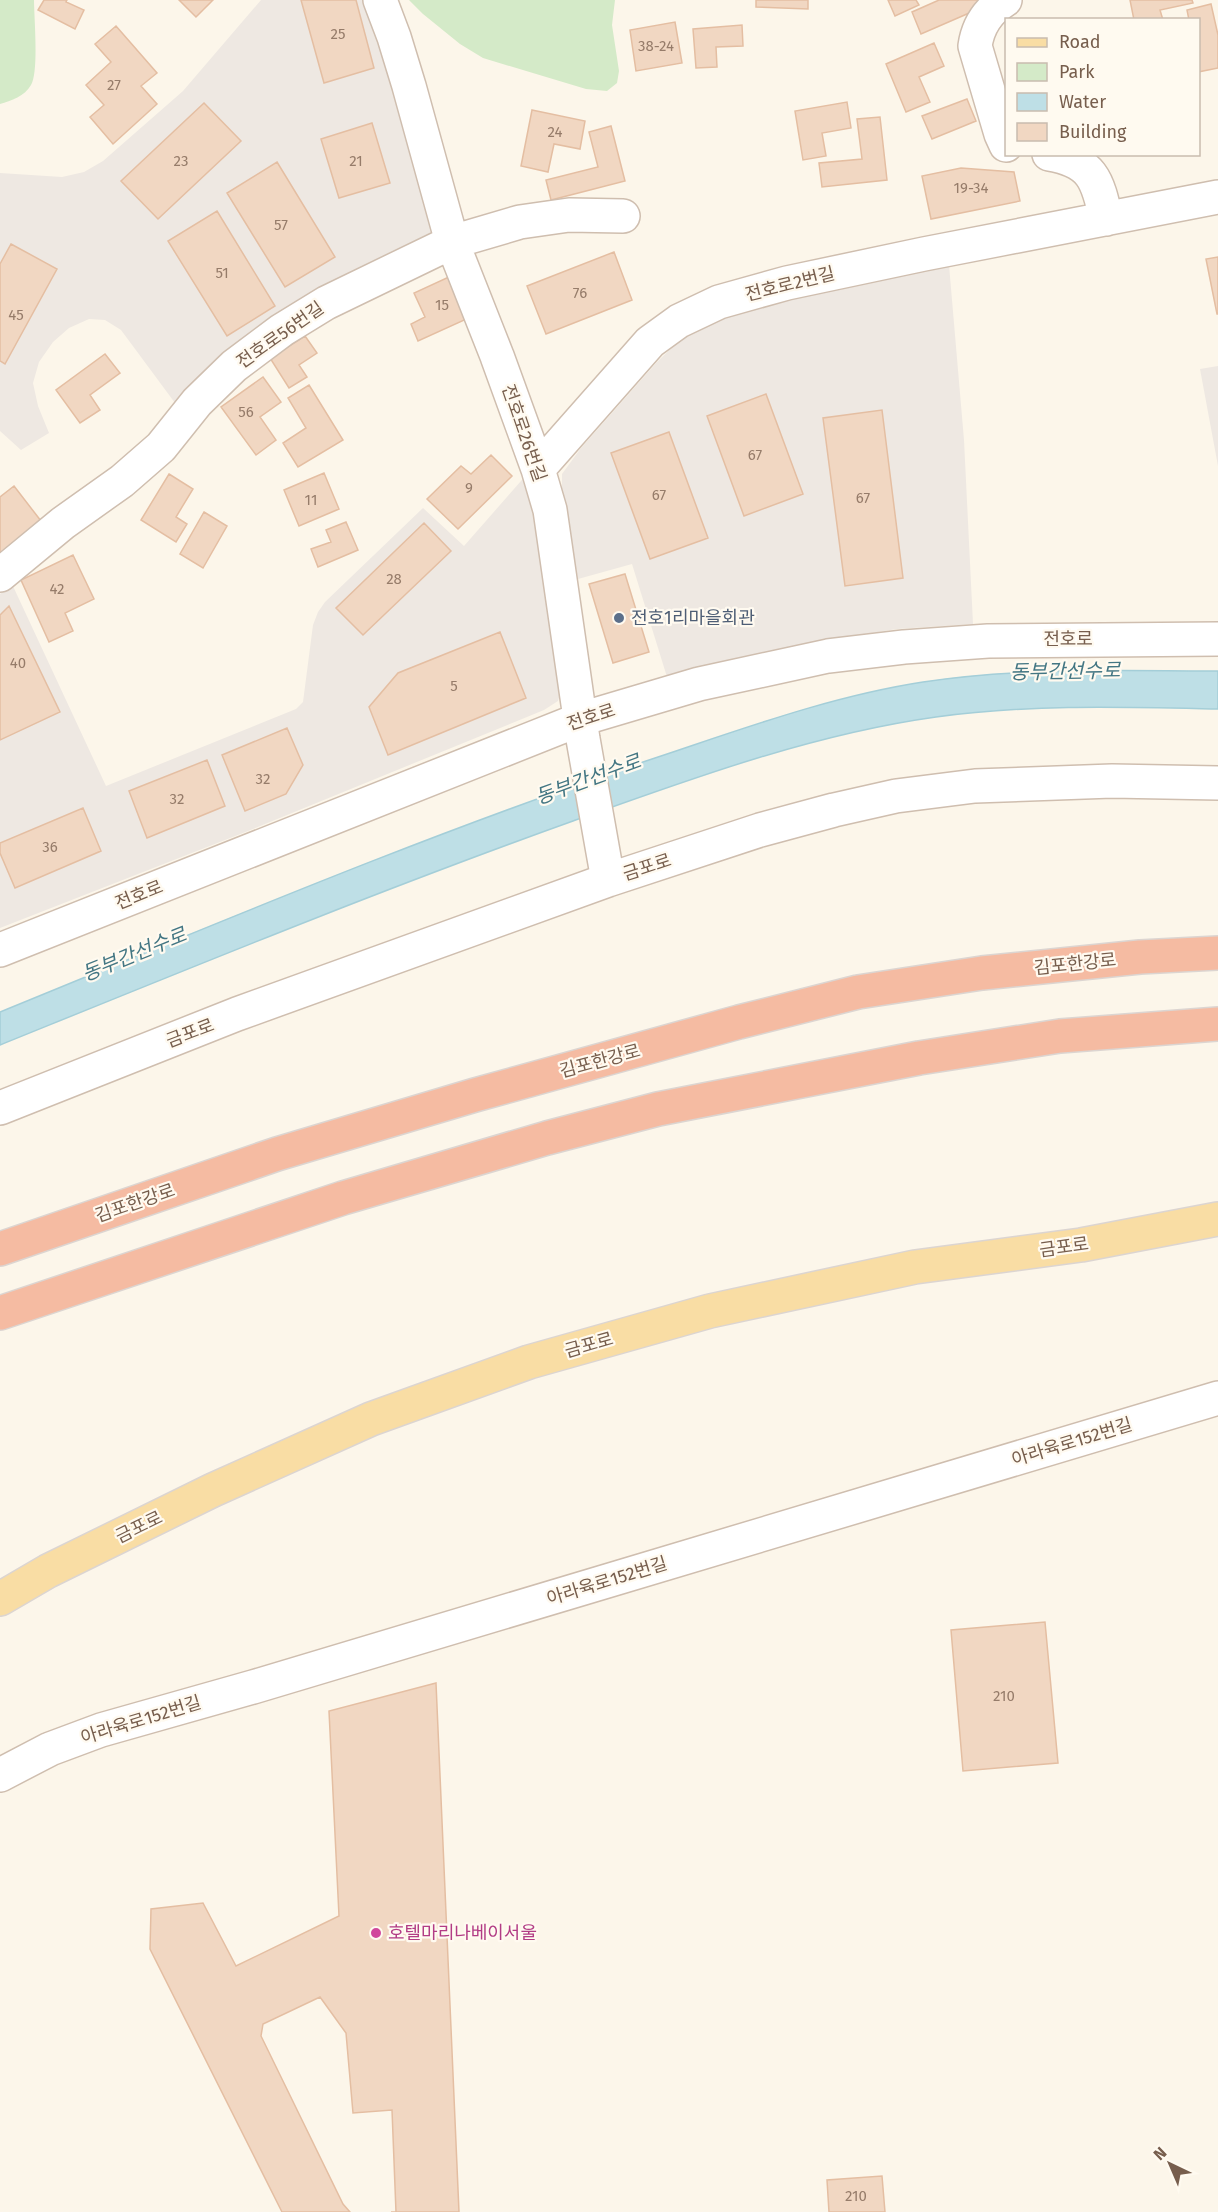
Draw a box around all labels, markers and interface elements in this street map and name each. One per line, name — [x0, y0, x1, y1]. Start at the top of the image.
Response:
legend — [1005, 18, 1200, 156]
house number: 25 — [331, 25, 345, 43]
text: Road — [1059, 31, 1101, 53]
house number: 38-24 — [638, 37, 674, 55]
text: Park — [1059, 61, 1095, 83]
house number: 27 — [107, 76, 121, 94]
text: Water — [1059, 91, 1106, 113]
text: Building — [1059, 121, 1127, 143]
house number: 24 — [547, 123, 563, 141]
house number: 23 — [174, 152, 188, 170]
house number: 21 — [349, 152, 363, 170]
house number: 19-34 — [954, 179, 988, 197]
house number: 57 — [274, 216, 288, 234]
street label: 전호로2번길 — [743, 262, 837, 306]
house number: 51 — [215, 264, 229, 282]
house number: 76 — [573, 284, 587, 302]
house number: 15 — [435, 296, 449, 314]
street label: 전호로56번길 — [232, 297, 328, 373]
house number: 45 — [8, 306, 24, 324]
street label: 전호로26번길 — [497, 382, 551, 484]
house number: 56 — [238, 403, 254, 421]
house number: 67 — [748, 446, 762, 464]
house number: 9 — [465, 479, 473, 497]
house number: 67 — [652, 486, 666, 504]
house number: 67 — [856, 489, 870, 507]
house number: 11 — [305, 491, 317, 509]
house number: 28 — [386, 570, 402, 588]
house number: 42 — [49, 580, 65, 598]
place label: 전호1리마을회관 — [631, 607, 755, 629]
marker: 전호1리마을회관 — [612, 611, 626, 625]
street label: 전호로 — [1043, 628, 1093, 650]
house number: 40 — [10, 654, 26, 672]
water label: 동부간선수로 — [1010, 658, 1122, 684]
house number: 5 — [450, 677, 458, 695]
street label: 전호로 — [564, 699, 618, 735]
water label: 동부간선수로 — [532, 748, 645, 809]
house number: 32 — [256, 770, 270, 788]
house number: 32 — [170, 790, 184, 808]
house number: 36 — [42, 838, 58, 856]
street label: 금포로 — [620, 849, 674, 885]
street label: 전호로 — [112, 875, 166, 915]
water label: 동부간선수로 — [78, 922, 191, 986]
street label: 김포한강로 — [1033, 949, 1117, 979]
street label: 금포로 — [163, 1014, 217, 1052]
street label: 김포한강로 — [557, 1040, 643, 1082]
street label: 김포한강로 — [92, 1179, 178, 1227]
street label: 금포로 — [1038, 1233, 1090, 1261]
street label: 금포로 — [562, 1328, 616, 1362]
street label: 아라육로152번길 — [1009, 1413, 1135, 1471]
street label: 금포로 — [112, 1506, 166, 1548]
street label: 아라육로152번길 — [544, 1552, 670, 1610]
house number: 210 — [993, 1687, 1015, 1705]
street label: 아라육로152번길 — [78, 1691, 204, 1749]
place label: 호텔마리나베이서울 — [388, 1922, 537, 1944]
marker: 호텔마리나베이서울 — [369, 1926, 383, 1940]
north arrow — [1140, 2134, 1200, 2194]
text: N — [1150, 2143, 1170, 2164]
house number: 210 — [845, 2187, 867, 2205]

